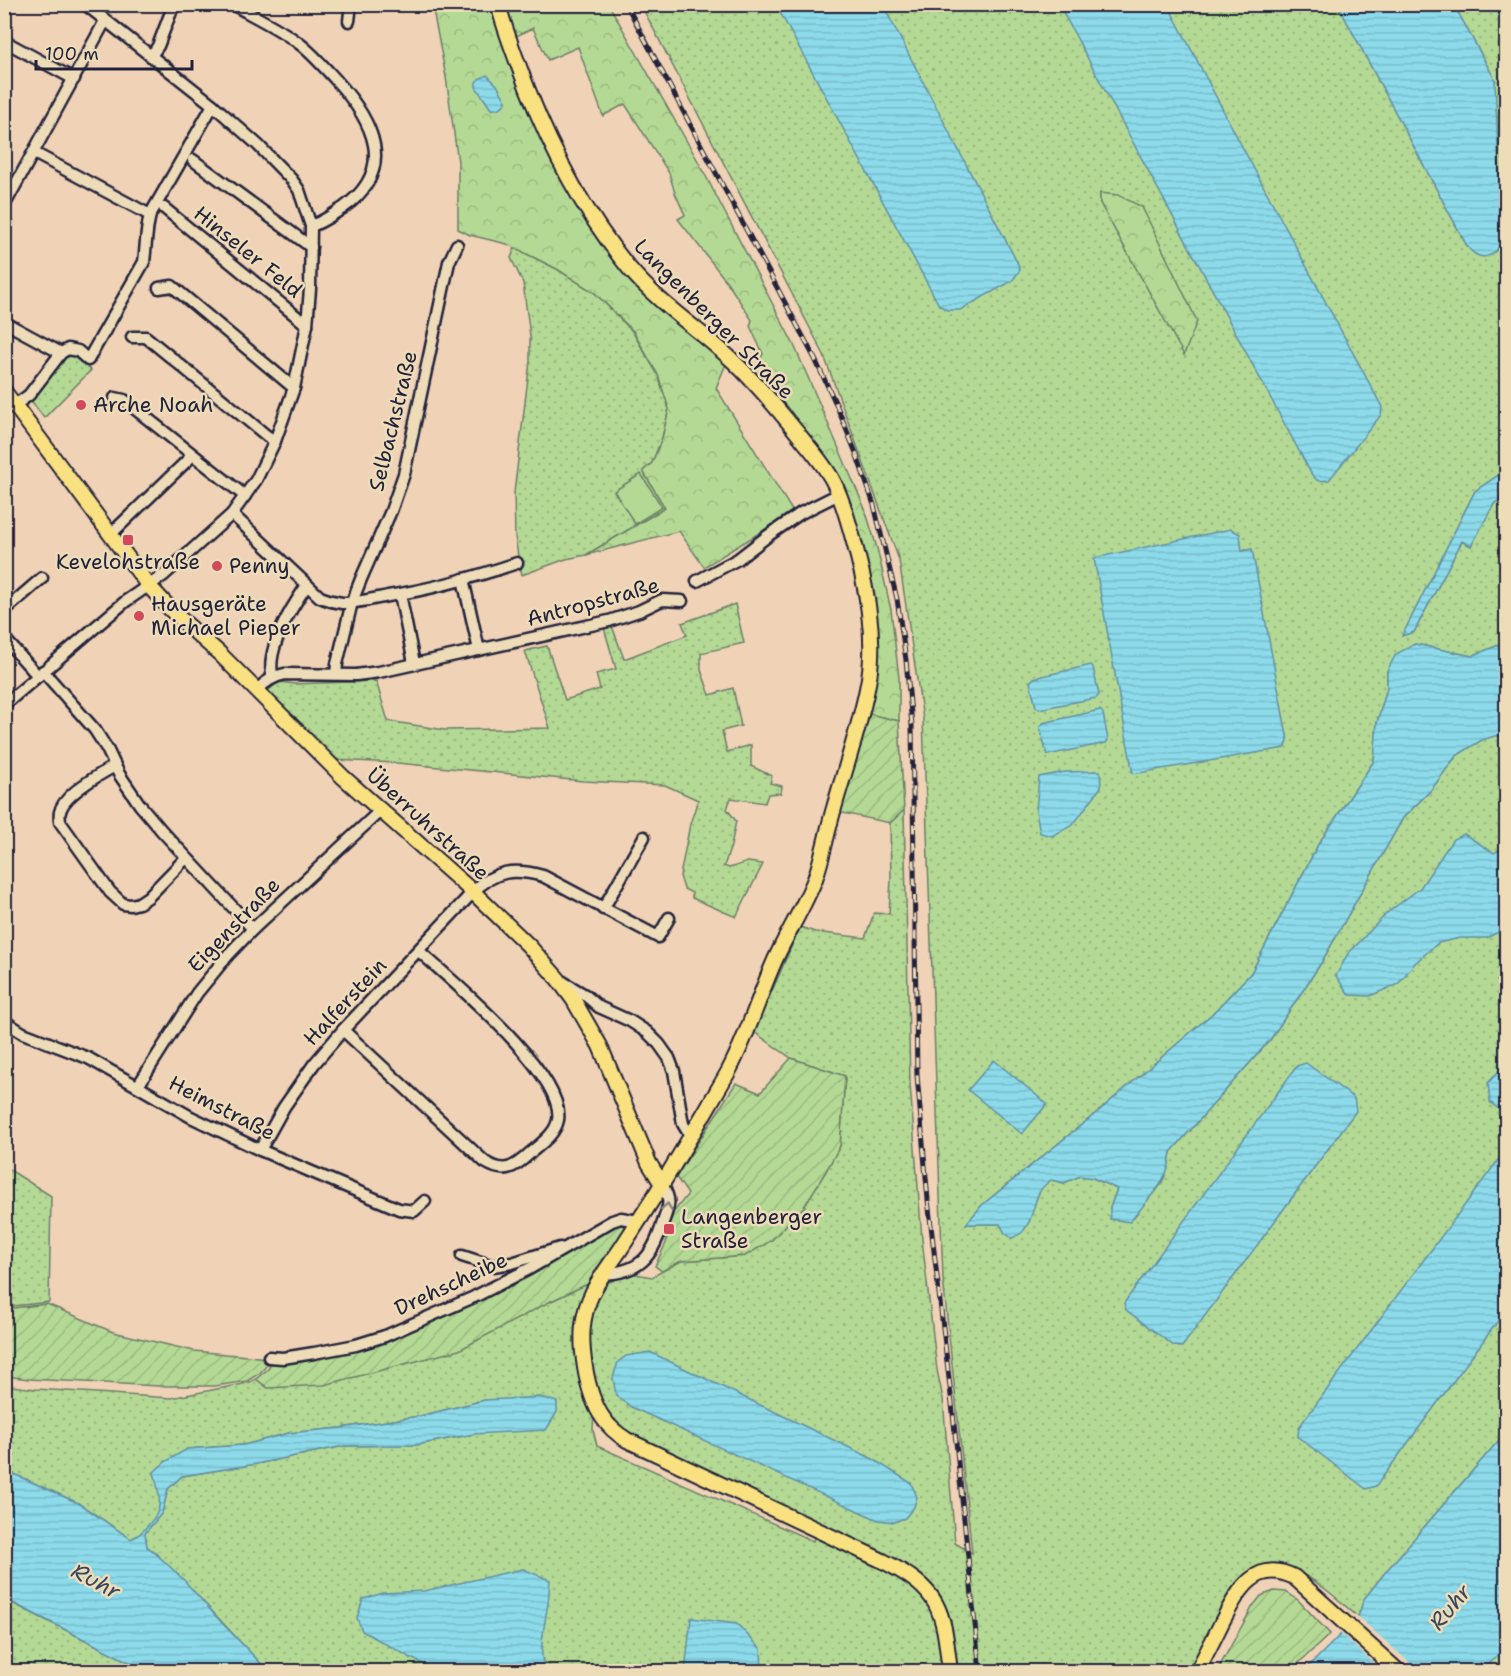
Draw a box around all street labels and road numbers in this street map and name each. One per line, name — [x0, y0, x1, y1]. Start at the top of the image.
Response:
street label: Hinseler Feld — [188, 200, 308, 304]
street label: Langenberger Straße — [628, 233, 800, 405]
street label: Selbachstraße — [362, 348, 424, 494]
street label: Antropstraße — [524, 571, 662, 633]
street label: Überruhrstraße — [361, 761, 495, 887]
street label: Eigenstraße — [182, 871, 286, 979]
street label: Halferstein — [297, 952, 393, 1052]
street label: Heimstraße — [164, 1069, 280, 1147]
street label: Drehscheibe — [390, 1246, 512, 1322]

